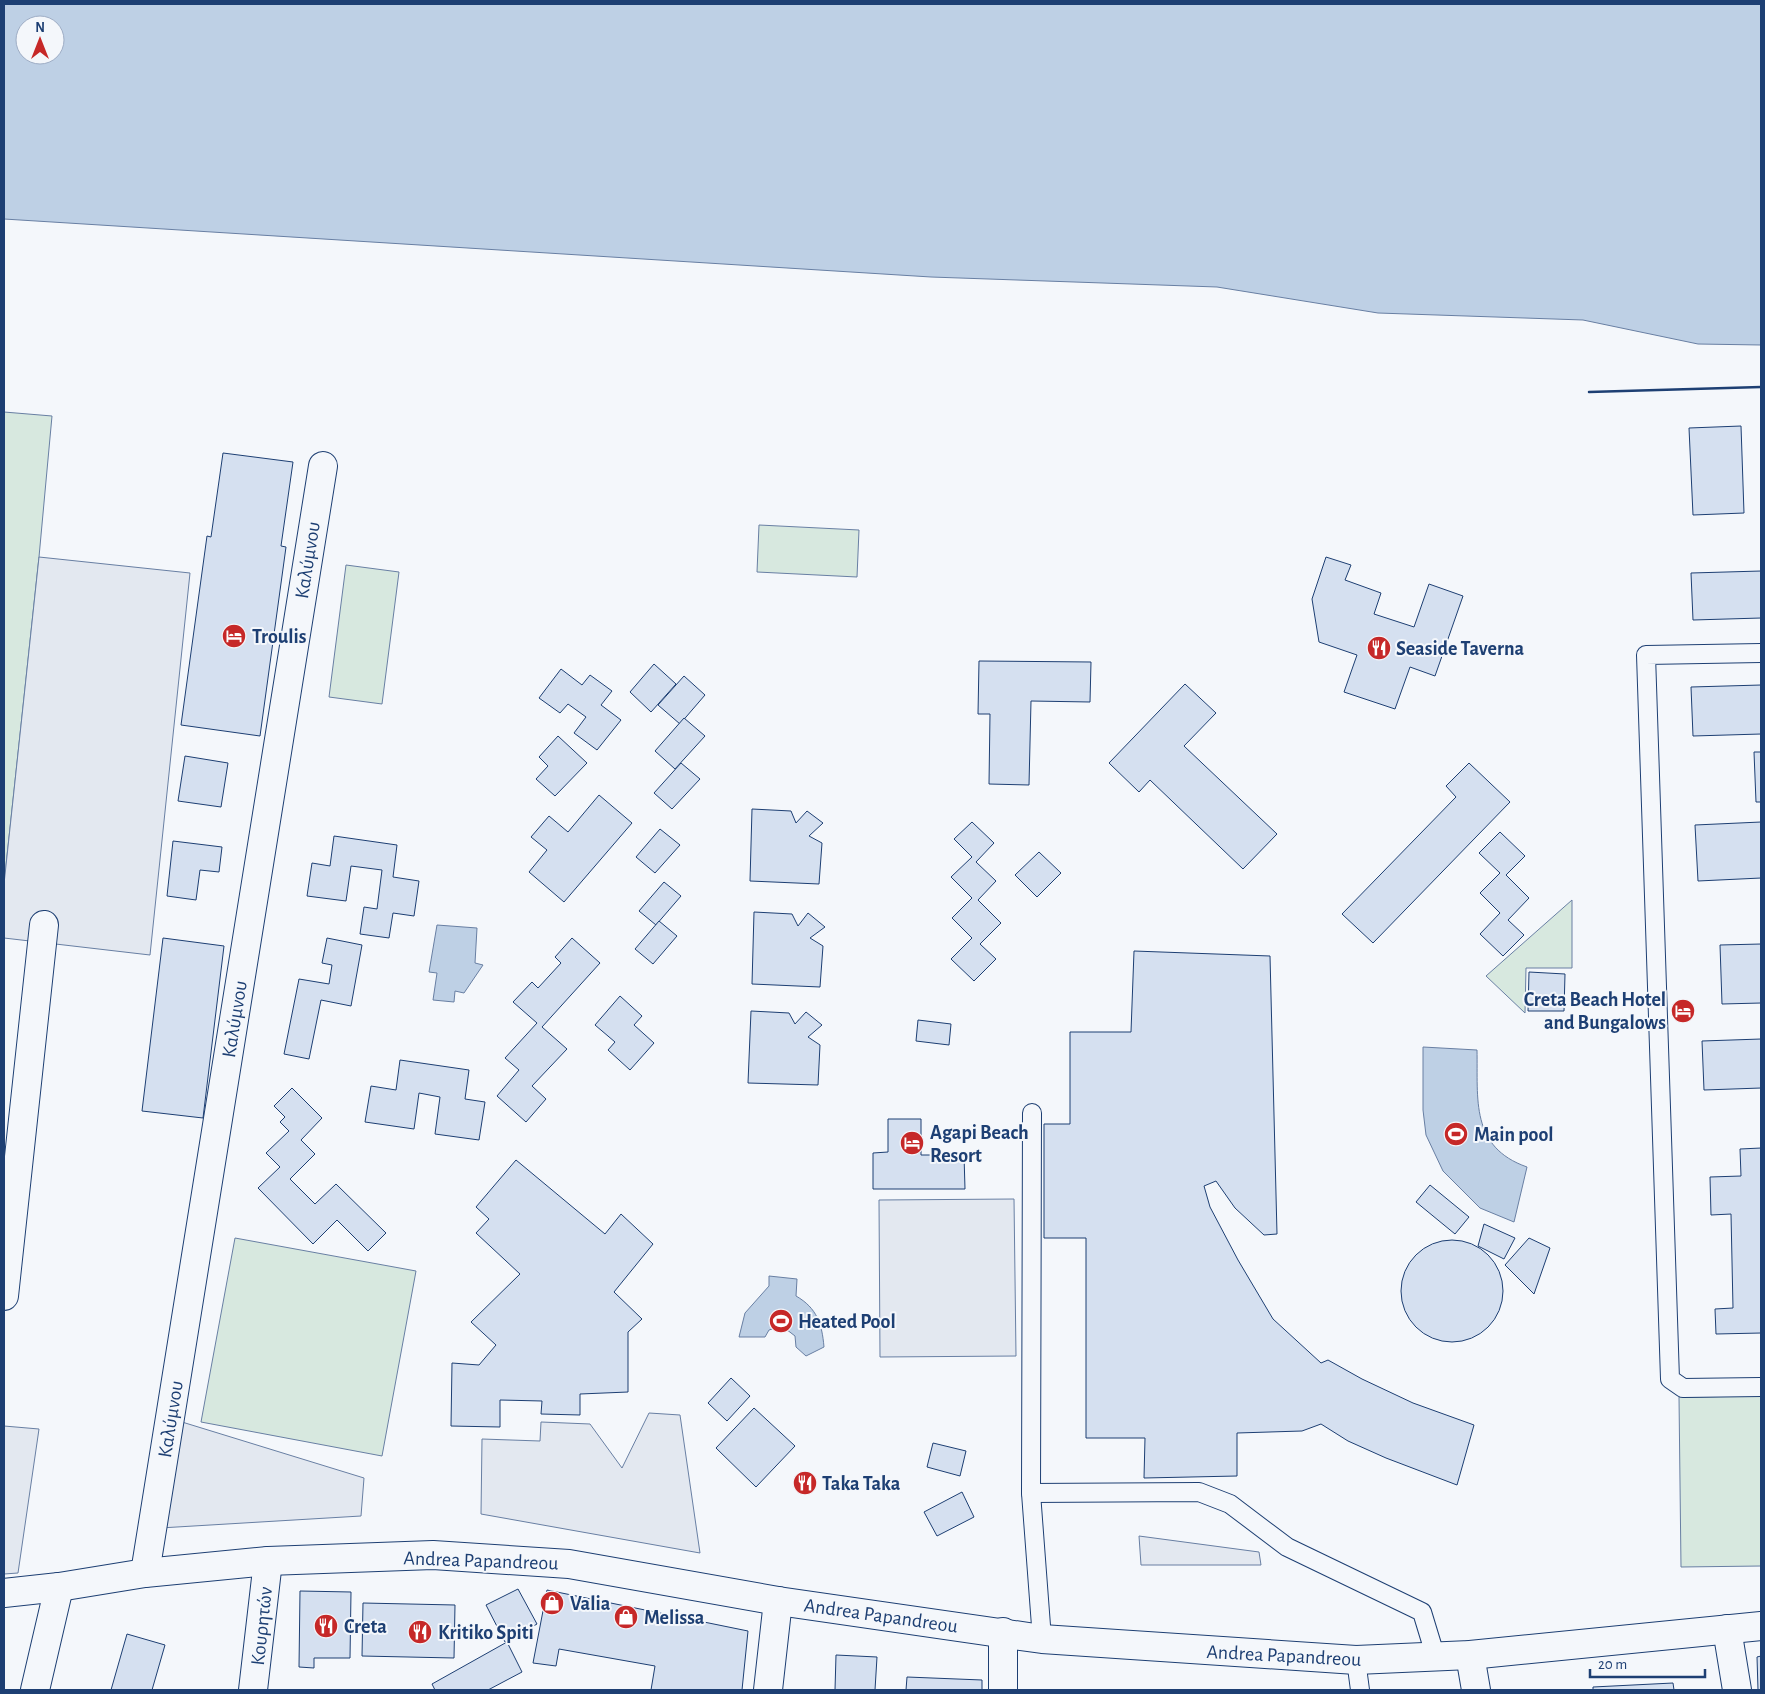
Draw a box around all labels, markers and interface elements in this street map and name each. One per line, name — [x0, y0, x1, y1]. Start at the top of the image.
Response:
north arrow — [15, 15, 65, 65]
text: N — [35, 21, 45, 35]
street label: Καλύμνου — [292, 520, 324, 600]
hotel icon: Troulis — [221, 623, 247, 649]
place label: Troulis — [252, 627, 307, 647]
restaurant icon: Seaside Taverna — [1366, 635, 1392, 661]
place label: Seaside Taverna — [1396, 639, 1524, 659]
street label: Καλύμνου — [219, 979, 251, 1059]
place label: Creta Beach Hotel and Bungalows — [1524, 990, 1666, 1033]
hotel icon: Creta Beach Hotel and Bungalows — [1670, 998, 1696, 1024]
sports icon: Main pool — [1443, 1121, 1469, 1147]
place label: Agapi Beach Resort — [930, 1123, 1029, 1166]
place label: Main pool — [1474, 1125, 1554, 1145]
hotel icon: Agapi Beach Resort — [899, 1130, 925, 1156]
sports icon: Heated Pool — [768, 1308, 794, 1334]
place label: Heated Pool — [798, 1312, 896, 1332]
street label: Καλύμνου — [155, 1379, 187, 1459]
restaurant icon: Taka Taka — [792, 1470, 818, 1496]
place label: Taka Taka — [822, 1474, 901, 1494]
street label: Andrea Papandreou — [403, 1548, 559, 1574]
street label: Κουρητών — [248, 1586, 276, 1666]
shop icon: Valia — [539, 1590, 565, 1616]
place label: Valia — [570, 1594, 611, 1614]
street label: Andrea Papandreou — [803, 1595, 959, 1637]
shop icon: Melissa — [613, 1604, 639, 1630]
place label: Melissa — [644, 1608, 705, 1628]
restaurant icon: Creta — [313, 1613, 339, 1639]
place label: Creta — [344, 1617, 387, 1637]
restaurant icon: Kritiko Spiti — [407, 1619, 433, 1645]
place label: Kritiko Spiti — [438, 1623, 534, 1643]
street label: Andrea Papandreou — [1206, 1642, 1362, 1670]
scale bar — [1590, 1646, 1705, 1678]
text: 20 m — [1598, 1657, 1627, 1672]

